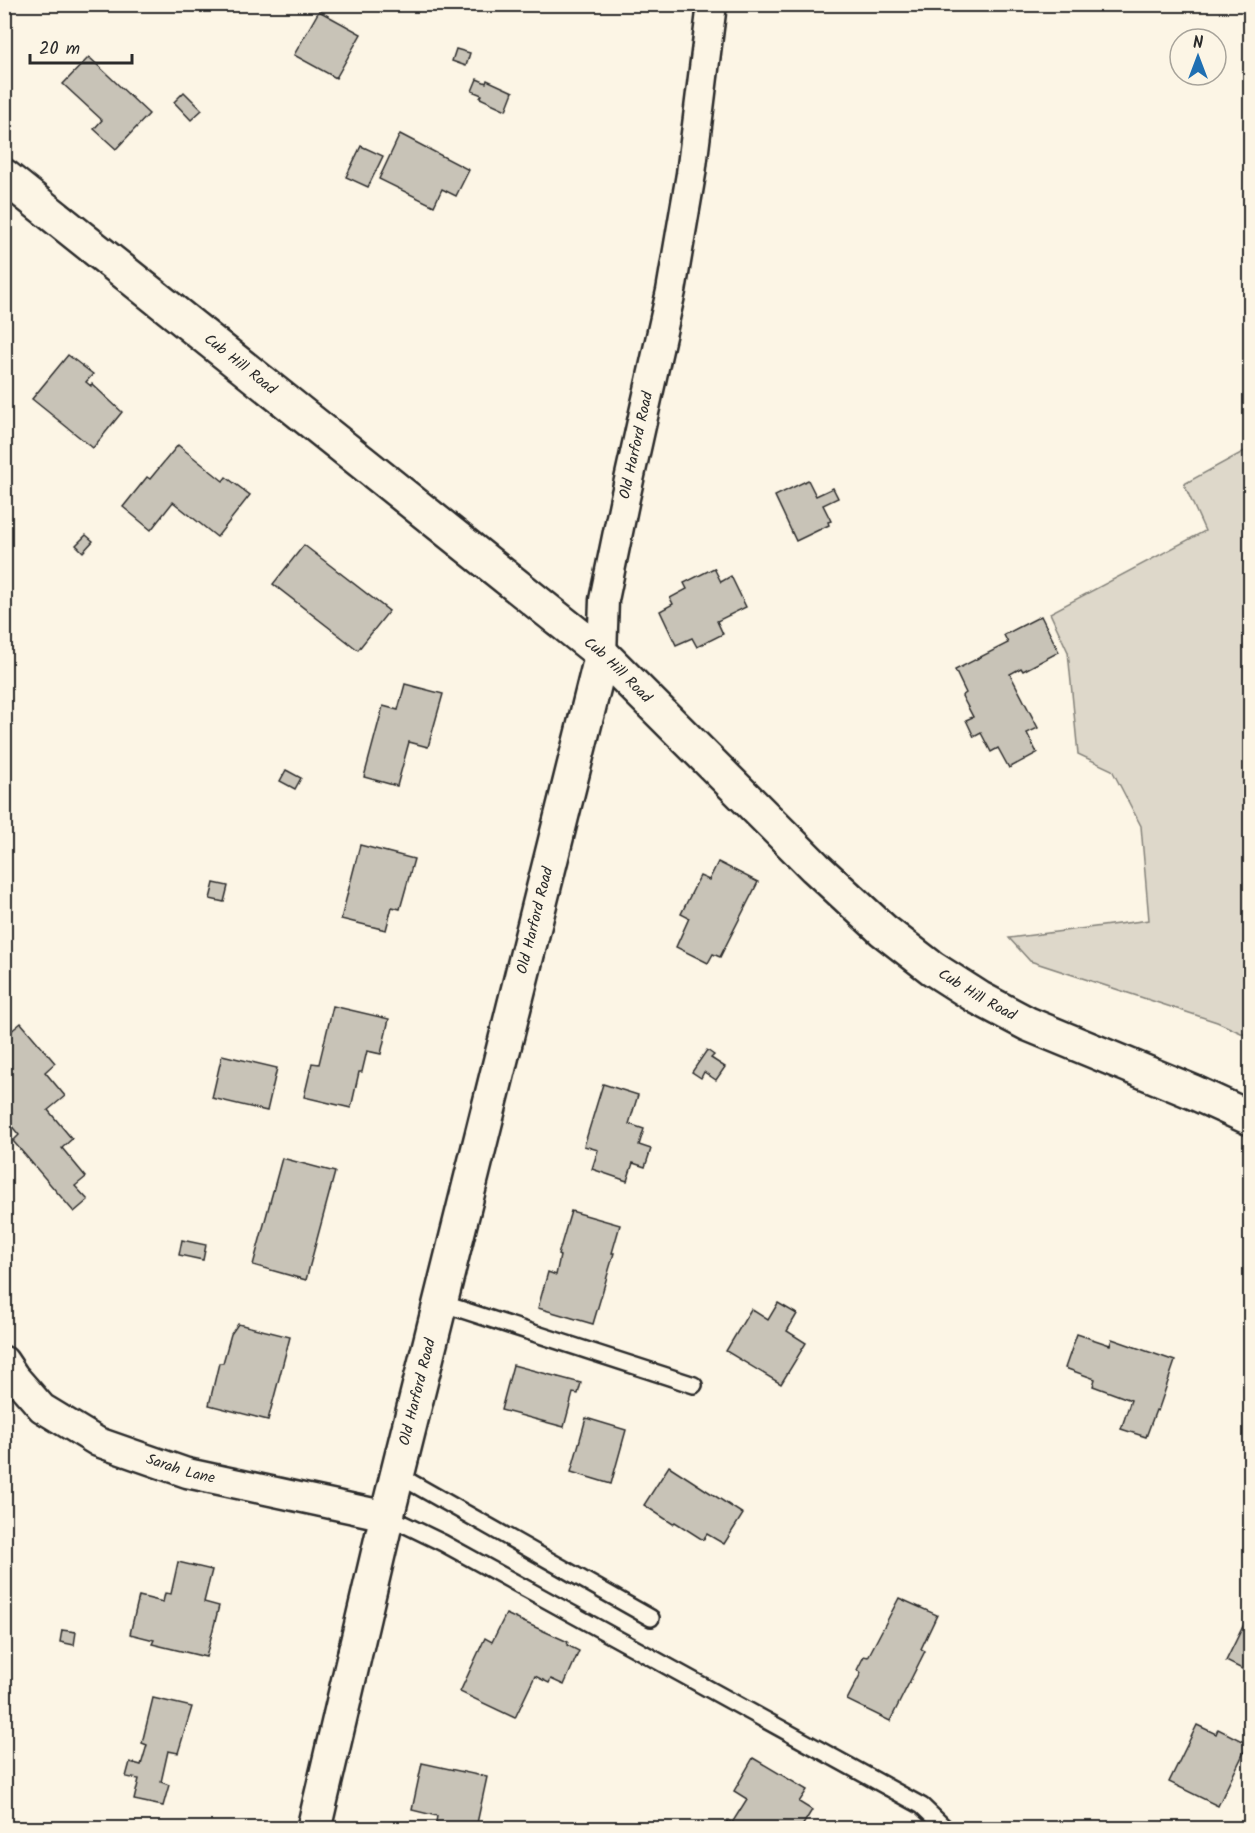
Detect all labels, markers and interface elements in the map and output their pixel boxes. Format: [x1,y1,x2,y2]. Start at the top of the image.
scale bar [30,27,132,65]
north arrow [1168,27,1228,87]
text: N [1193,31,1203,56]
text: 20 m [39,35,80,64]
street label: Cub Hill Road [198,328,282,401]
street label: Old Harford Road [613,389,660,502]
street label: Cub Hill Road [578,631,658,710]
street label: Old Harford Road [511,864,561,977]
street label: Cub Hill Road [933,963,1021,1028]
street label: Old Harford Road [393,1336,443,1448]
street label: Sarah Lane [143,1448,217,1491]

